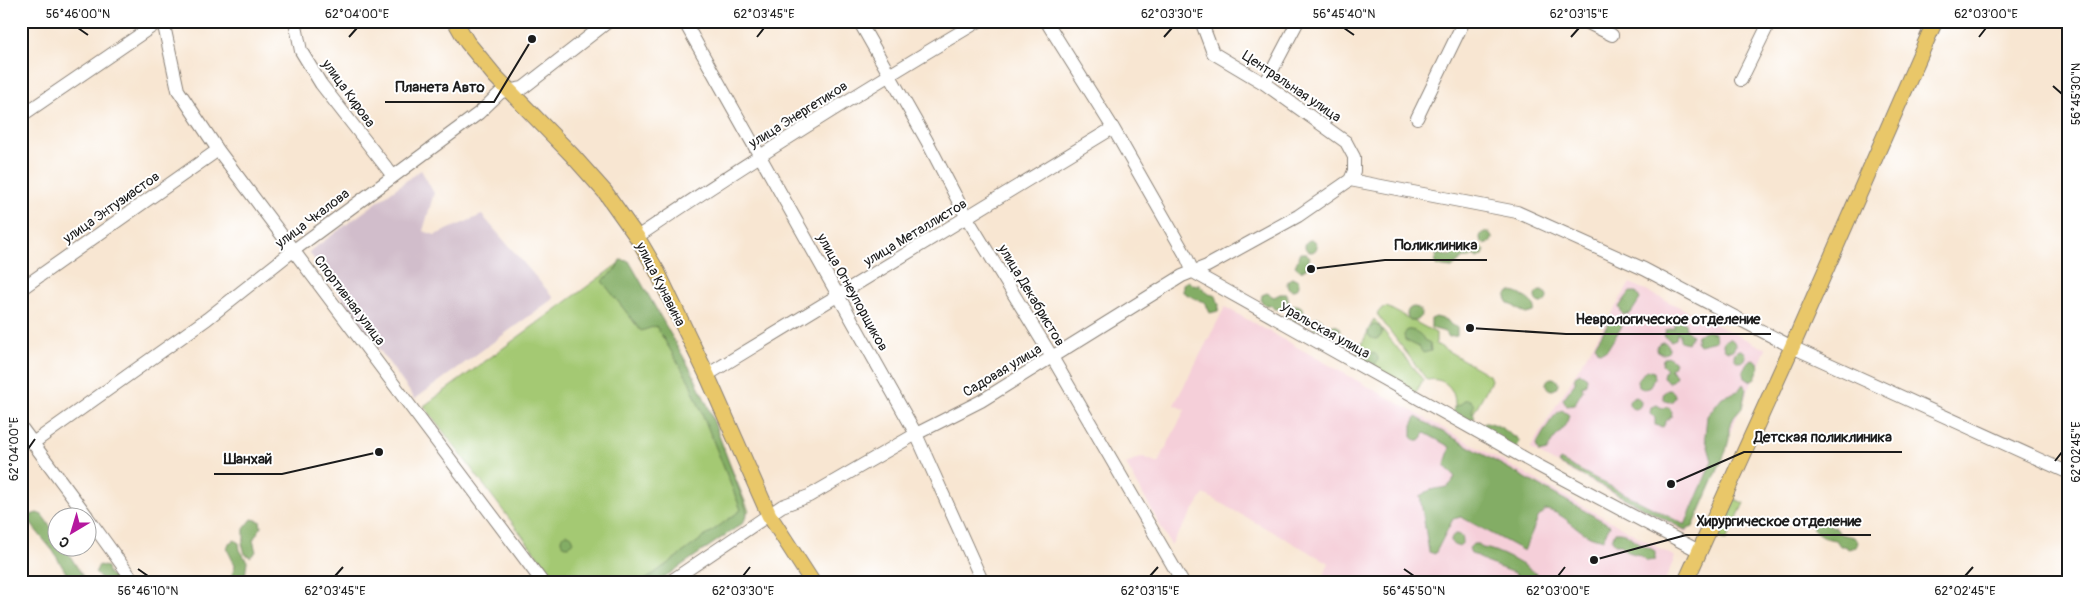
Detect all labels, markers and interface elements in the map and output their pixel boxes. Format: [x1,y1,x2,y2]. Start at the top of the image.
text: 56°46'00"N [46,7,110,22]
text: 62°04'00"E [325,7,389,22]
text: 62°03'45"E [734,7,794,22]
text: 62°03'30"E [1141,7,1203,22]
text: 56°45'40"N [1313,7,1375,22]
text: 62°03'15"E [1550,7,1608,22]
text: 62°03'00"E [1954,7,2018,22]
street label: Центральная улица [1239,47,1344,126]
street label: улица Кирова [318,55,379,131]
text: 56°45'30"N [2069,63,2084,125]
callout: Планета Авто [385,72,494,102]
street label: улица Энергетиков [745,77,851,152]
text: Планета Авто [395,78,485,97]
street label: улица Энтузиастов [59,168,163,248]
street label: улица Чкалова [271,185,353,252]
street label: улица Металлистов [860,195,970,271]
street label: улица Огнеупорщиков [813,230,892,354]
callout: Поликлиника [1385,230,1487,260]
text: Поликлиника [1395,236,1477,255]
street label: улица Кунавина [632,238,689,329]
street label: улица Декабристов [994,240,1069,349]
street label: Спортивная улица [310,252,389,349]
street label: Уральская улица [1277,299,1373,362]
callout: Неврологическое отделение [1566,304,1771,334]
text: Неврологическое отделение [1576,310,1761,329]
street label: Садовая улица [960,340,1045,401]
text: 62°04'00"E [7,417,22,481]
callout: Детская поликлиника [1744,422,1902,452]
text: 62°02'45"E [2069,422,2084,482]
text: Детская поликлиника [1753,428,1892,447]
callout: Шанхай [214,444,282,474]
text: Шанхай [223,450,272,469]
callout: Хирургическое отделение [1686,505,1871,535]
north arrow [48,506,98,556]
text: Хирургическое отделение [1697,512,1862,531]
text: С [55,532,73,551]
text: 56°46'10"N [118,584,178,599]
text: 62°03'45"E [305,584,365,599]
text: 62°03'30"E [712,584,774,599]
text: 62°03'15"E [1121,584,1179,599]
text: 56°45'50"N [1383,584,1445,599]
text: 62°03'00"E [1526,584,1590,599]
text: 62°02'45"E [1935,584,1995,599]

